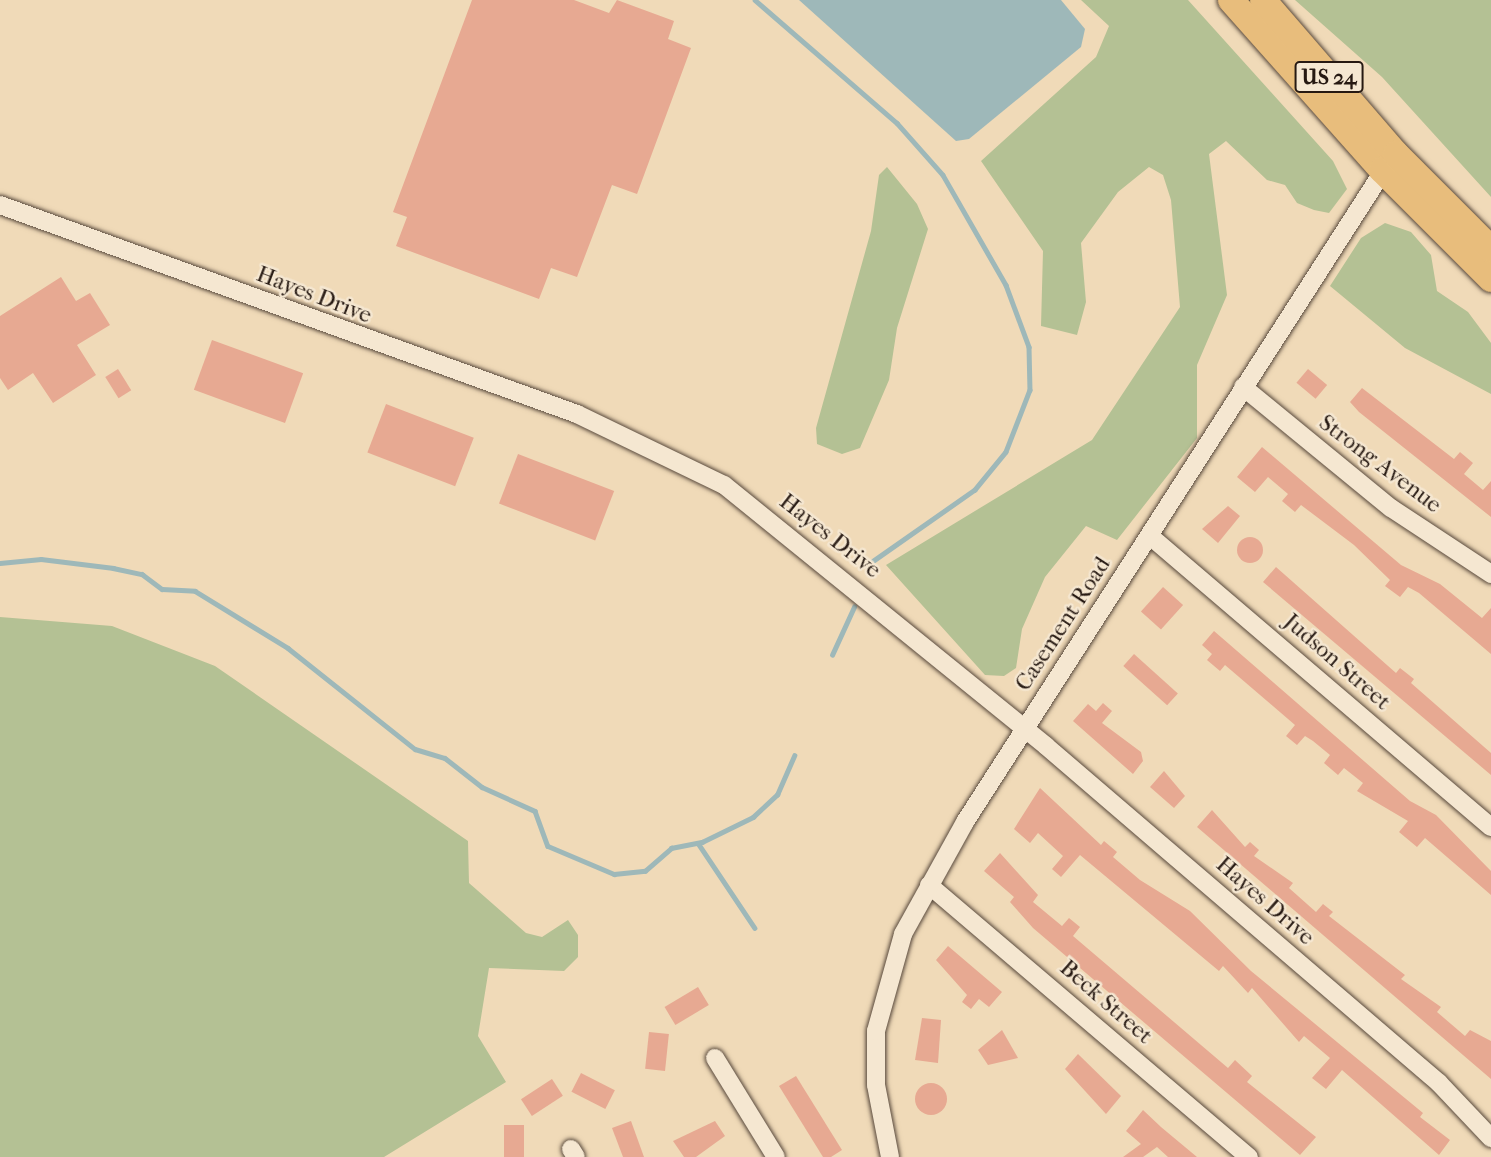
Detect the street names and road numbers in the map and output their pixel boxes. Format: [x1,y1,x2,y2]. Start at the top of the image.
road number: US 24 [1294,60,1364,94]
street label: Hayes Drive [252,260,376,330]
street label: Strong Avenue [1313,409,1447,519]
street label: Hayes Drive [774,488,886,584]
street label: Casement Road [1010,552,1116,696]
street label: Judson Street [1278,608,1396,716]
street label: Hayes Drive [1210,851,1320,951]
street label: Beck Street [1054,954,1158,1050]

